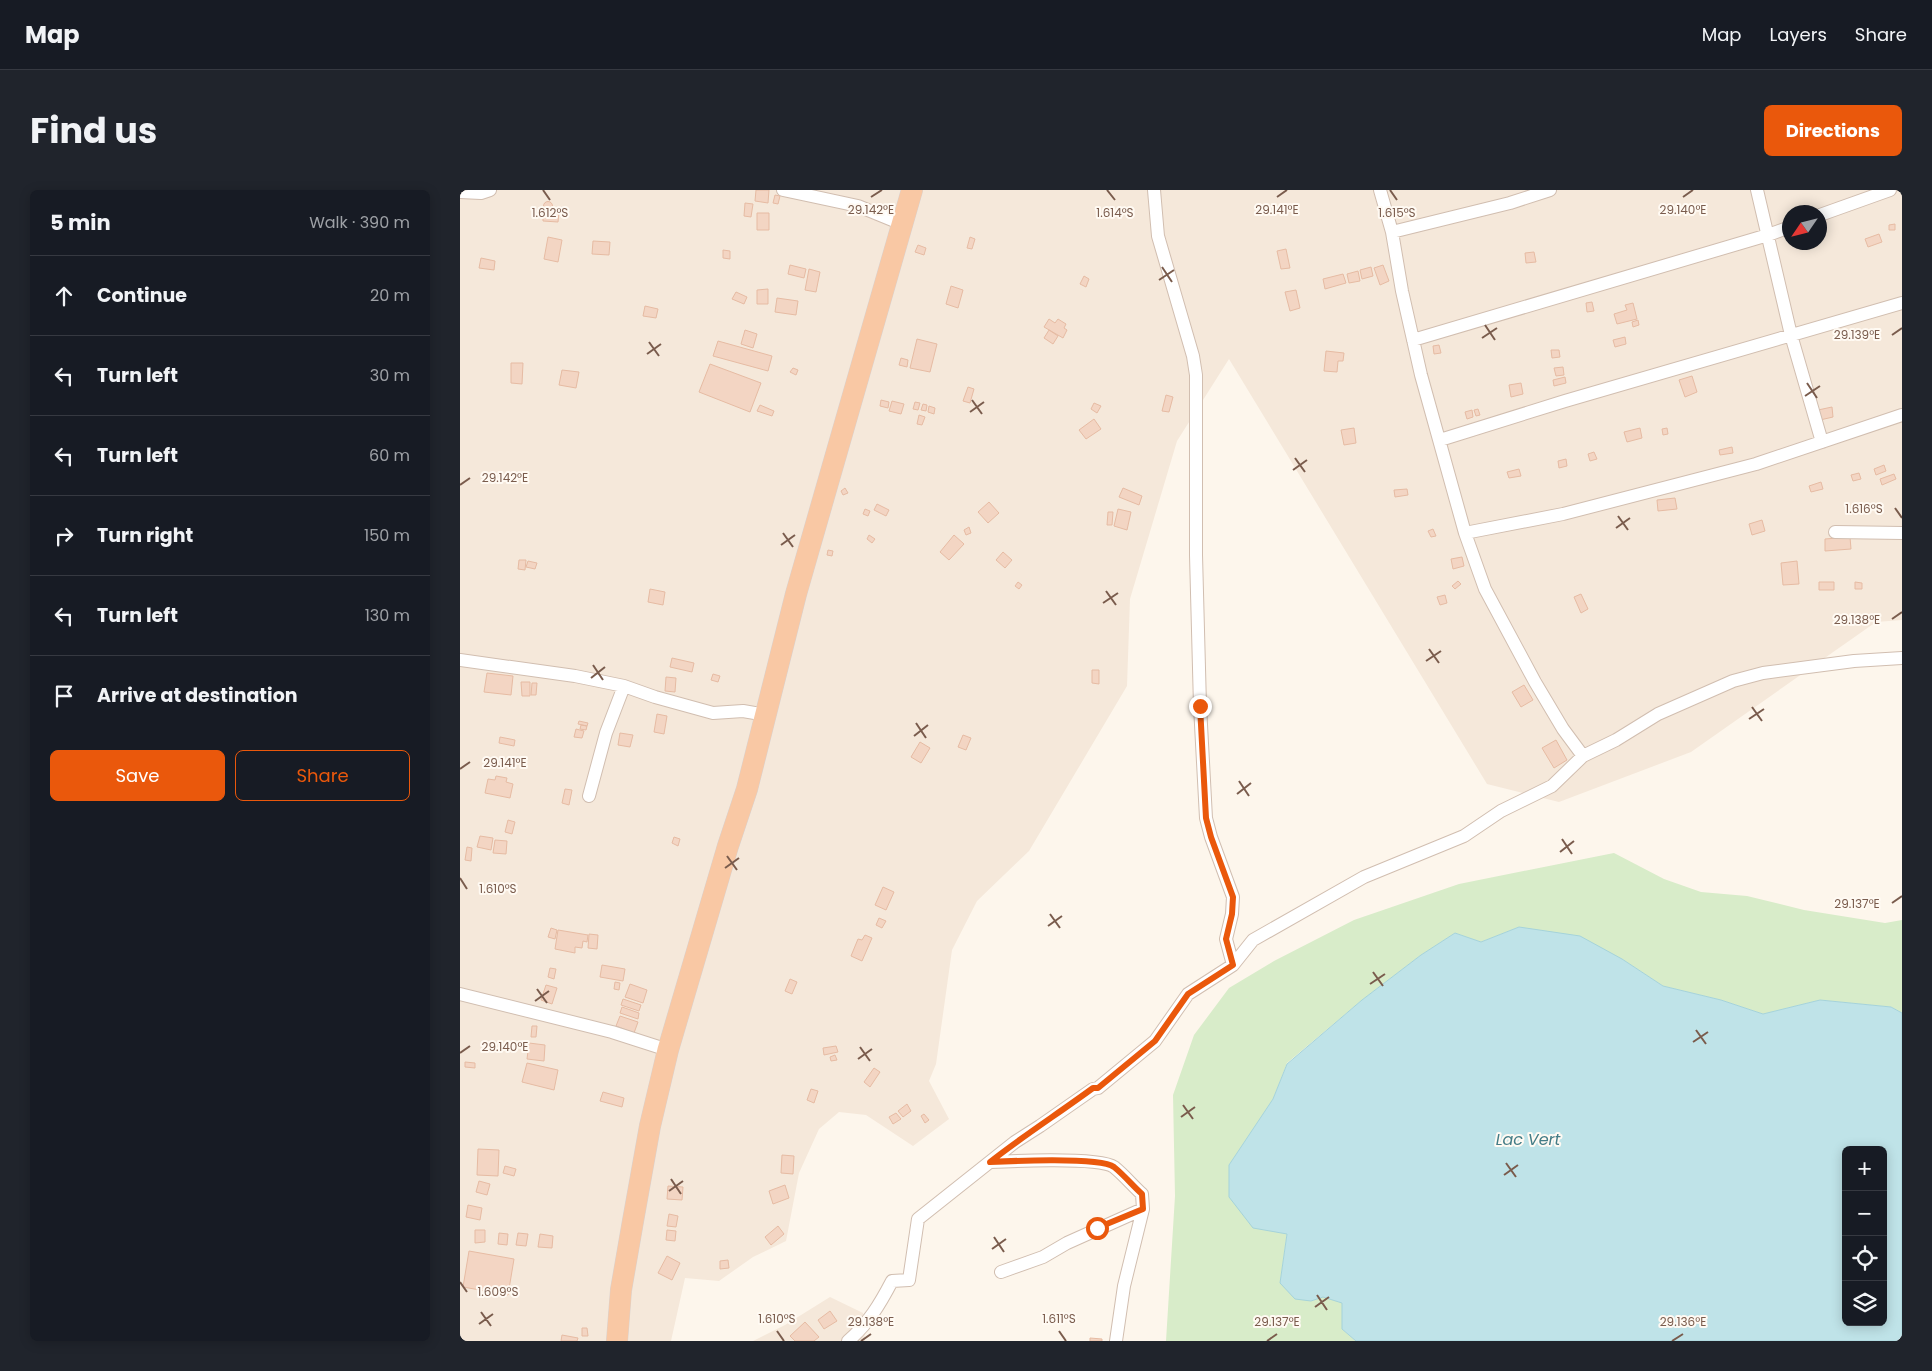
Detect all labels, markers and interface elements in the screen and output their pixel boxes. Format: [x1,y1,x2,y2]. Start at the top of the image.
text: Map [25,18,80,51]
text: Map [1702,22,1742,47]
text: Layers [1770,22,1827,47]
text: Share [1855,22,1907,47]
button: Directions [1764,105,1902,156]
text: Find us [30,106,157,155]
text: 29.142°E [848,201,894,218]
text: 29.141°E [1255,201,1299,218]
text: 29.140°E [1660,201,1706,218]
text: 1.612°S [532,204,568,221]
text: 1.614°S [1096,204,1134,221]
text: 1.615°S [1378,204,1416,221]
north arrow [1782,205,1827,250]
text: 5 min [50,208,111,237]
text: Walk · 390 m [309,211,410,234]
icon: ahead [50,282,78,310]
text: Continue [97,282,187,309]
text: 20 m [370,284,410,307]
text: 29.139°E [1834,326,1880,343]
icon: left [50,362,78,390]
text: Turn left [97,362,178,389]
text: 30 m [370,364,410,387]
icon: left [50,442,78,470]
text: Turn left [97,442,178,469]
text: 60 m [369,444,410,467]
text: 29.142°E [482,469,528,486]
text: 1.616°S [1845,500,1883,517]
icon: right [50,522,78,550]
text: Turn right [97,522,193,549]
text: 150 m [364,524,410,547]
icon: left [50,602,78,630]
text: Turn left [97,602,178,629]
text: 130 m [365,604,410,627]
text: 29.138°E [1834,611,1880,628]
icon: arrive [50,682,78,710]
text: Arrive at destination [97,682,298,709]
route end [1189,695,1212,718]
button: Save [50,750,225,801]
button: Share [235,750,410,801]
text: 29.141°E [483,754,527,771]
text: 1.610°S [479,880,517,897]
text: 29.137°E [1834,895,1880,912]
text: 29.140°E [482,1038,528,1055]
water label: Lac Vert [1496,1128,1562,1151]
map controls [1842,1146,1887,1326]
button: + [1842,1146,1887,1191]
button: − [1842,1191,1887,1236]
route start [1086,1217,1109,1240]
button: locate [1842,1236,1887,1281]
button: layers [1842,1281,1887,1326]
text: 1.609°S [477,1283,519,1300]
text: 1.610°S [758,1310,796,1327]
text: 1.611°S [1042,1310,1076,1327]
text: 29.138°E [848,1313,894,1330]
text: 29.137°E [1254,1313,1300,1330]
text: 29.136°E [1660,1313,1706,1330]

